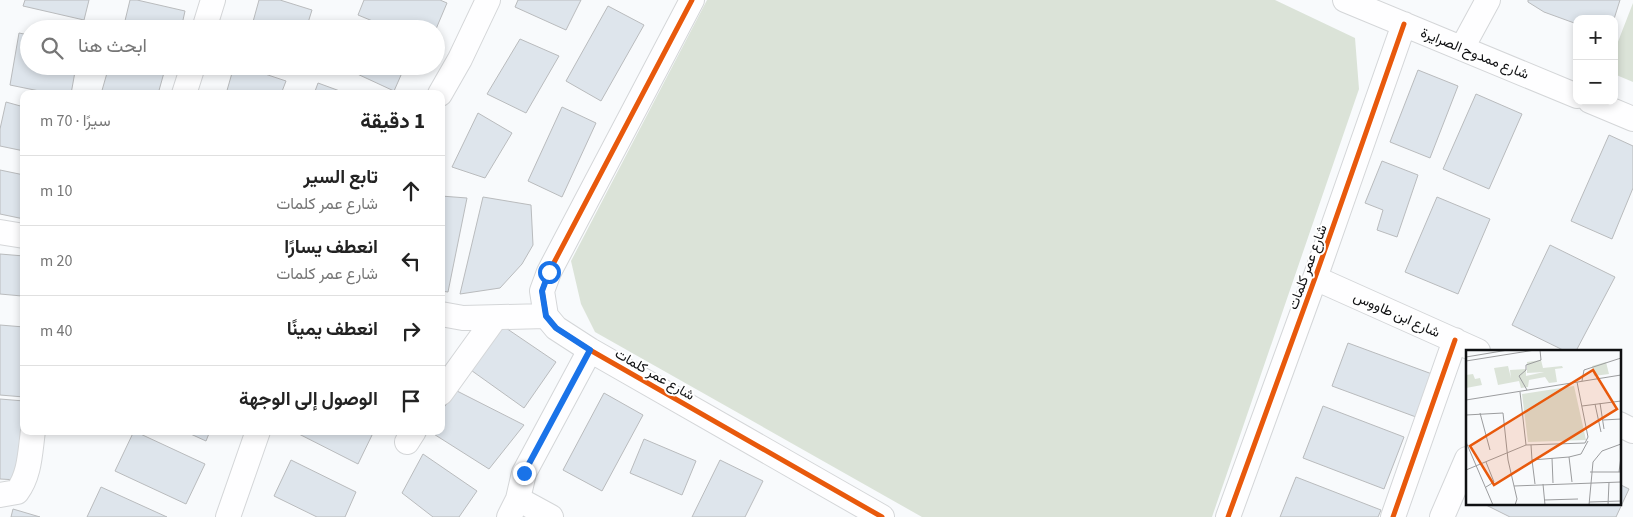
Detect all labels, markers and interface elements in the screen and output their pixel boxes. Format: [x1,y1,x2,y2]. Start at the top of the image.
map controls [1573,15,1618,105]
button: + [1573,15,1618,60]
search box [20,20,445,75]
street label: شارع ممدوح الصرايرة [1418,23,1532,85]
text: ابحث هنا [78,33,147,60]
icon: search [38,34,66,62]
button: − [1573,60,1618,105]
text: 1 دقيقة [360,106,425,136]
text: سيرًا · 70 m [40,110,111,132]
text: تابع السير [303,164,378,191]
icon: ahead [397,177,425,205]
text: 10 m [40,180,72,202]
text: شارع عمر كلمات [276,193,378,215]
street label: شارع عمر كلمات [1283,222,1333,313]
text: انعطف يسارًا [284,234,378,261]
icon: left [397,247,425,275]
text: 20 m [40,250,72,272]
route start [538,261,561,284]
text: شارع عمر كلمات [276,263,378,285]
street label: شارع ابن طاووس [1350,287,1443,343]
text: انعطف يمينًا [287,316,378,343]
icon: right [397,317,425,345]
text: 40 m [40,320,72,342]
street label: شارع عمر كلمات [611,344,698,406]
inset map [1466,350,1620,504]
text: الوصول إلى الوجهة [239,386,378,413]
icon: arrive [397,387,425,415]
route end [513,462,536,485]

